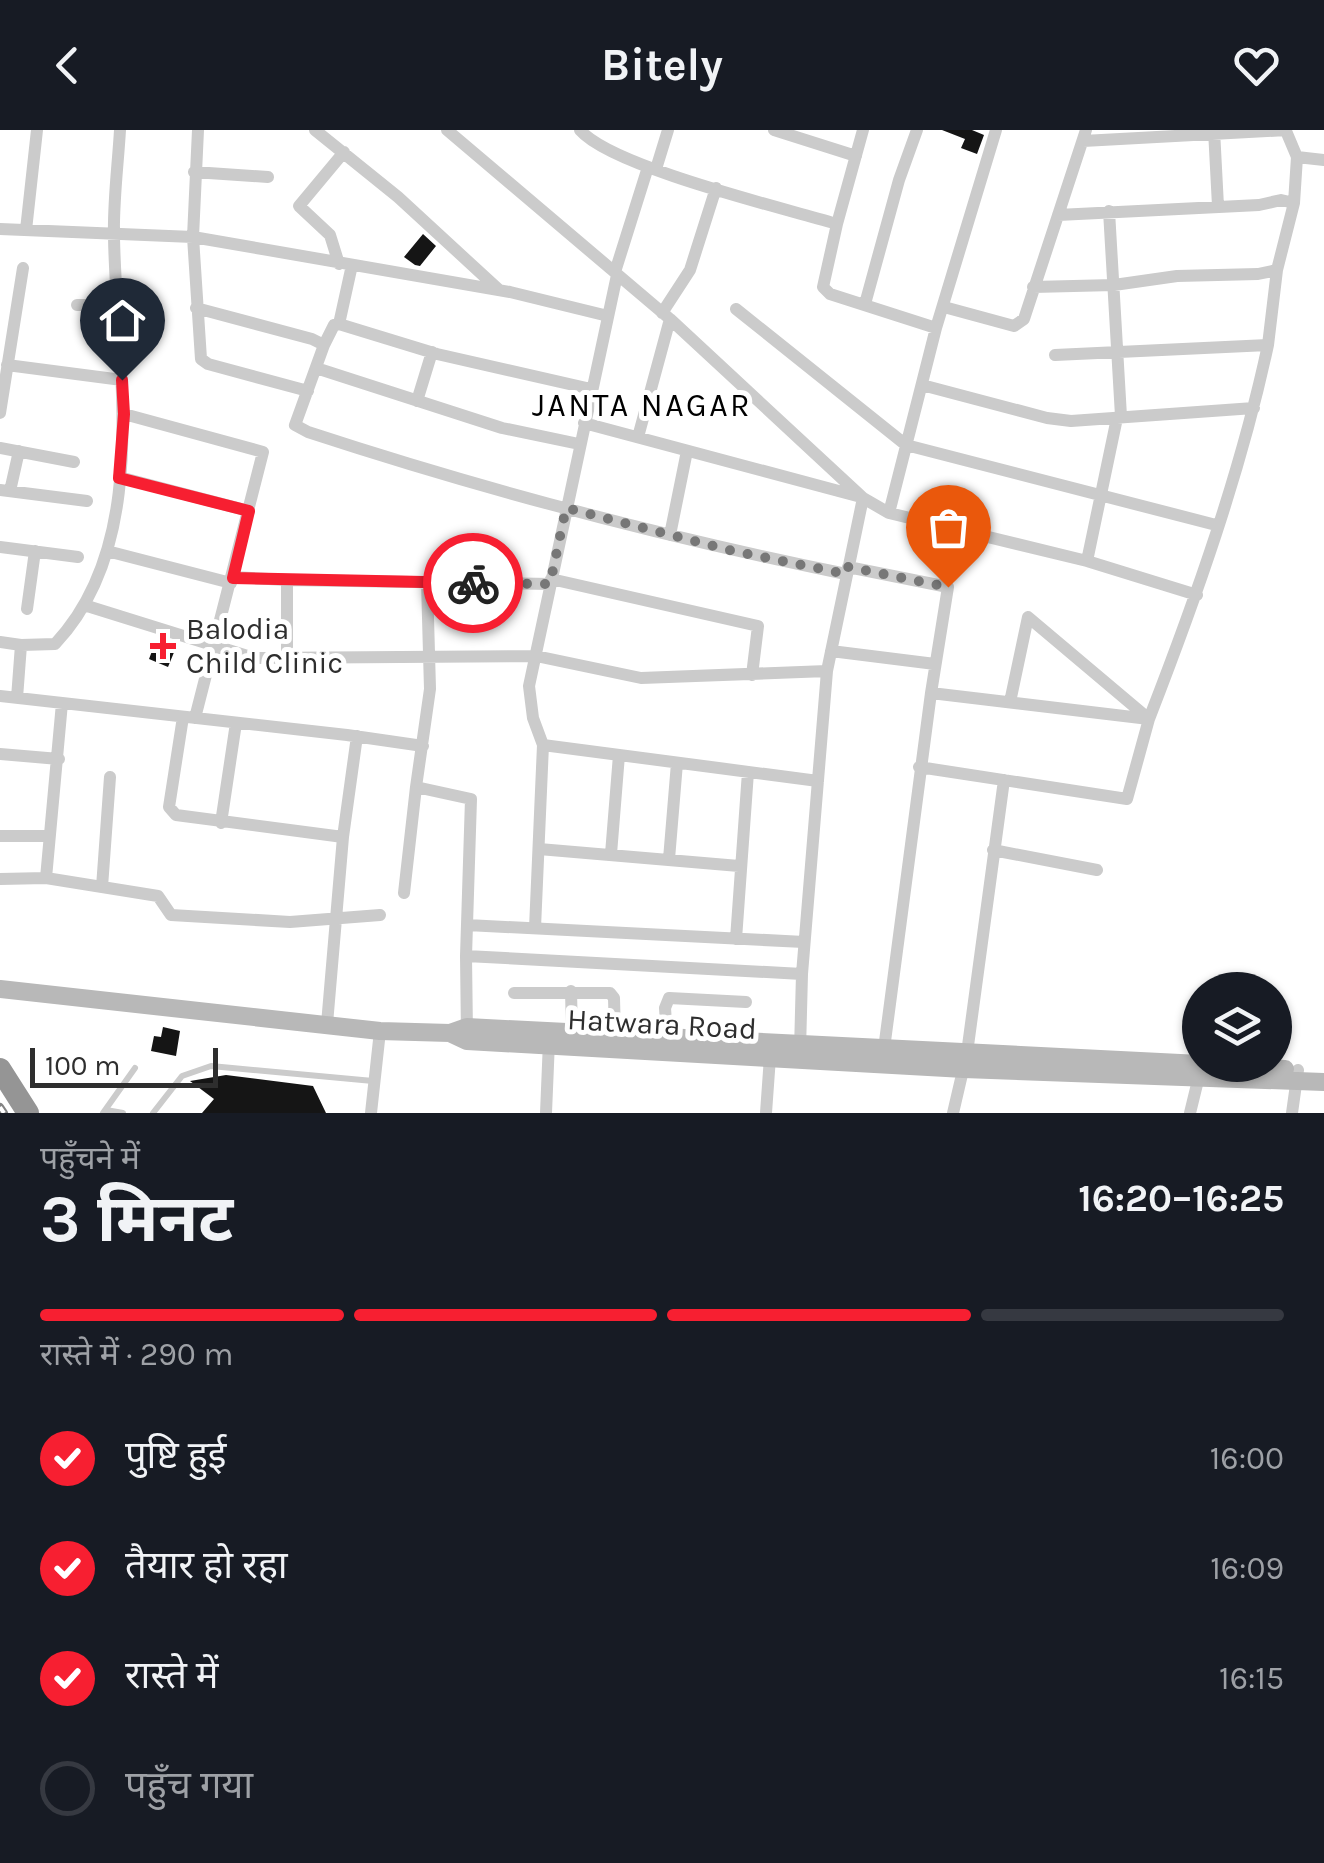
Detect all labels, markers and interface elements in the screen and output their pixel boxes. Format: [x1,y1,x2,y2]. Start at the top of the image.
icon: back [40,38,95,93]
icon: heart [1229,38,1284,93]
text: Bitely [601,39,723,91]
pin [80,278,165,381]
icon: home [95,293,150,348]
district label: JANTA NAGAR [532,387,752,424]
pin [906,485,991,588]
icon: bag [921,500,976,555]
courier [423,533,523,633]
icon: bike [446,556,501,611]
place label: Balodia Child Clinic [186,611,343,681]
marker: Balodia Child Clinic [150,633,176,659]
map controls [1182,972,1292,1082]
button: layers [1182,972,1292,1082]
street label: Hatwara Road [566,1001,758,1047]
scale bar [30,1043,218,1088]
text: 100 m [45,1049,120,1082]
text: पहुँचने में [40,1140,140,1177]
text: 16:20–16:25 [1078,1176,1284,1221]
text: 3 मिनट [40,1181,233,1257]
text: रास्ते में · 290 m [40,1336,233,1373]
icon: check [40,1431,95,1486]
text: पुष्टि हुई [125,1433,226,1478]
text: 16:00 [1210,1440,1284,1477]
icon: check [40,1541,95,1596]
text: तैयार हो रहा [125,1543,288,1588]
text: 16:09 [1210,1550,1284,1587]
icon: check [40,1651,95,1706]
text: रास्ते में [125,1653,219,1698]
text: 16:15 [1219,1660,1284,1697]
text: पहुँच गया [125,1763,253,1808]

